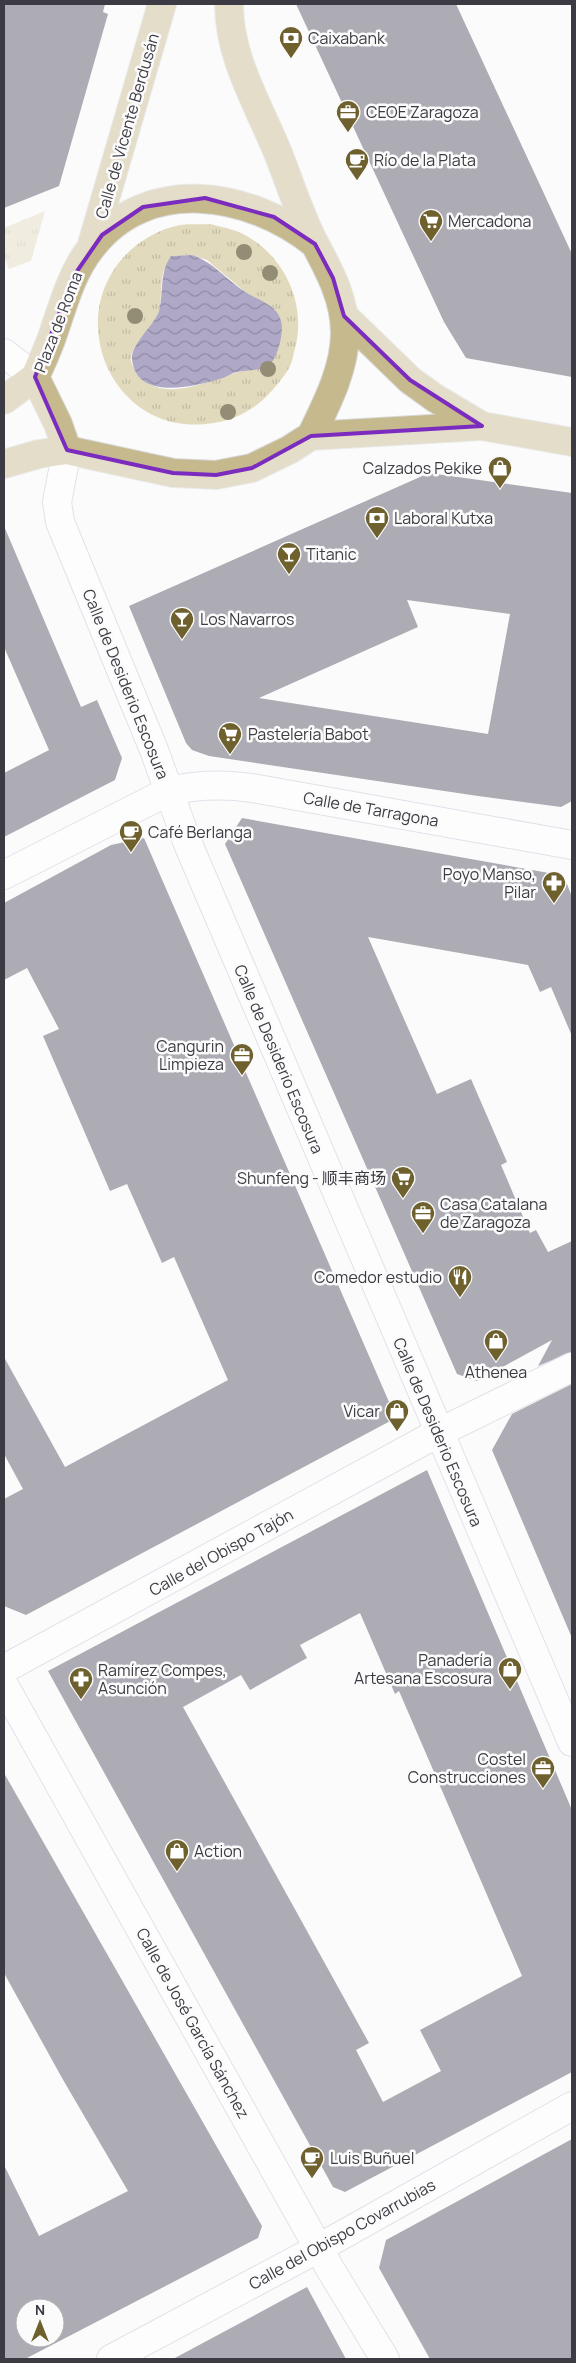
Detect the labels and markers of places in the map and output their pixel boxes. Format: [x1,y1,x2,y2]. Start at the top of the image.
bank icon: Caixabank [278,25,304,59]
place label: Caixabank [308,27,386,49]
office icon: CEOE Zaragoza [335,99,361,133]
place label: CEOE Zaragoza [366,101,479,123]
cafe icon: Río de la Plata [344,147,370,181]
place label: Río de la Plata [374,149,476,171]
supermarket icon: Mercadona [418,208,444,242]
place label: Mercadona [448,210,531,232]
shop icon: Calzados Pekike [487,455,513,489]
place label: Calzados Pekike [363,457,482,479]
bank icon: Laboral Kutxa [364,505,390,539]
place label: Laboral Kutxa [394,507,493,529]
bar icon: Titanic [276,541,302,575]
place label: Titanic [306,543,357,565]
bar icon: Los Navarros [169,606,195,640]
place label: Los Navarros [200,608,294,630]
supermarket icon: Pastelería Babot [217,721,243,755]
place label: Pastelería Babot [248,723,369,745]
cafe icon: Café Berlanga [118,819,144,853]
place label: Café Berlanga [148,821,252,843]
place label: Poyo Manso, Pilar [443,863,536,903]
pharmacy icon: Poyo Manso, Pilar [541,870,567,904]
place label: Cangurin Limpieza [156,1035,224,1075]
office icon: Cangurin Limpieza [229,1042,255,1076]
supermarket icon: Shunfeng - 顺丰商场 [390,1165,416,1199]
place label: Shunfeng - 顺丰商场 [237,1167,386,1189]
place label: Casa Catalana de Zaragoza [440,1193,547,1233]
office icon: Casa Catalana de Zaragoza [410,1200,436,1234]
restaurant icon: Comedor estudio [447,1264,473,1298]
place label: Comedor estudio [314,1266,442,1288]
shop icon: Athenea [483,1328,509,1362]
place label: Athenea [465,1361,527,1383]
shop icon: Vicar [384,1398,410,1432]
place label: Vicar [343,1400,380,1422]
place label: Panadería Artesana Escosura [354,1649,492,1689]
shop icon: Panadería Artesana Escosura [497,1656,523,1690]
place label: Ramírez Compes, Asunción [98,1659,227,1699]
pharmacy icon: Ramírez Compes, Asunción [68,1666,94,1700]
place label: Costel Construcciones [408,1748,526,1788]
office icon: Costel Construcciones [530,1755,556,1789]
shop icon: Action [164,1838,190,1872]
place label: Action [194,1840,242,1862]
cafe icon: Luis Buñuel [299,2145,325,2179]
place label: Luis Buñuel [330,2147,414,2169]

